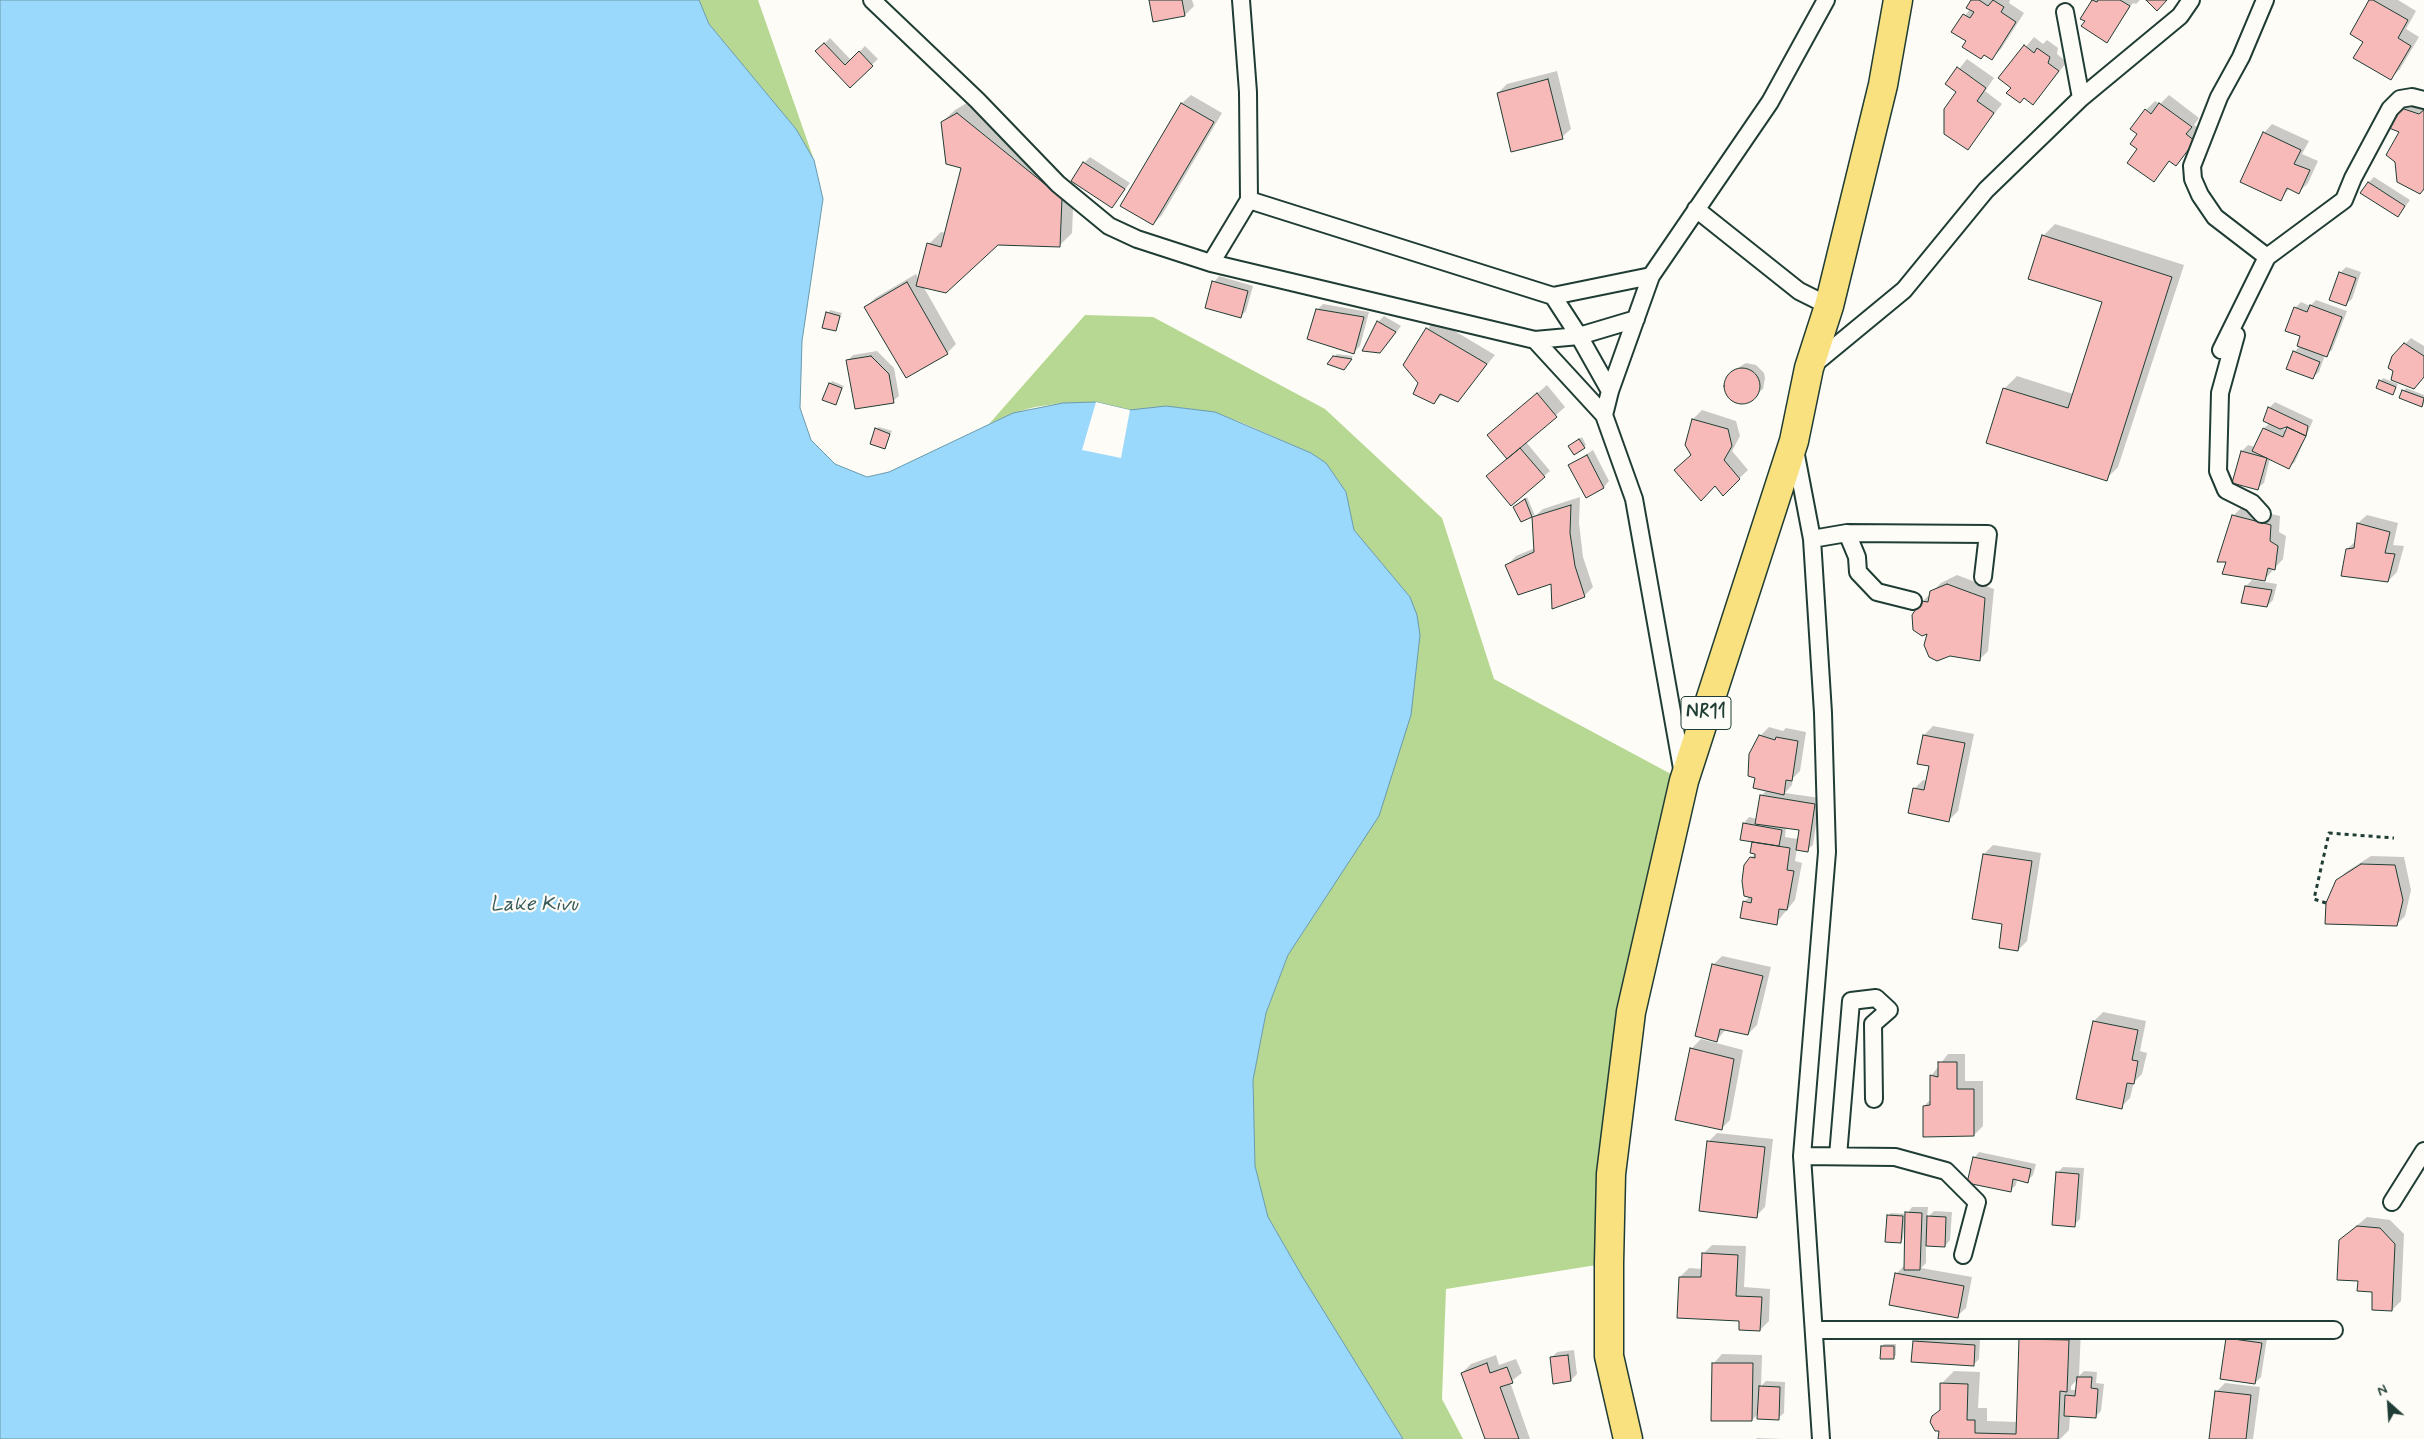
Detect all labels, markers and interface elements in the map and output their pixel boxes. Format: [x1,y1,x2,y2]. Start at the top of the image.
road number: NR11 [1681,696,1731,730]
water label: Lake Kivu [490,893,578,919]
north arrow [2364,1379,2414,1429]
text: N [2374,1380,2391,1401]

